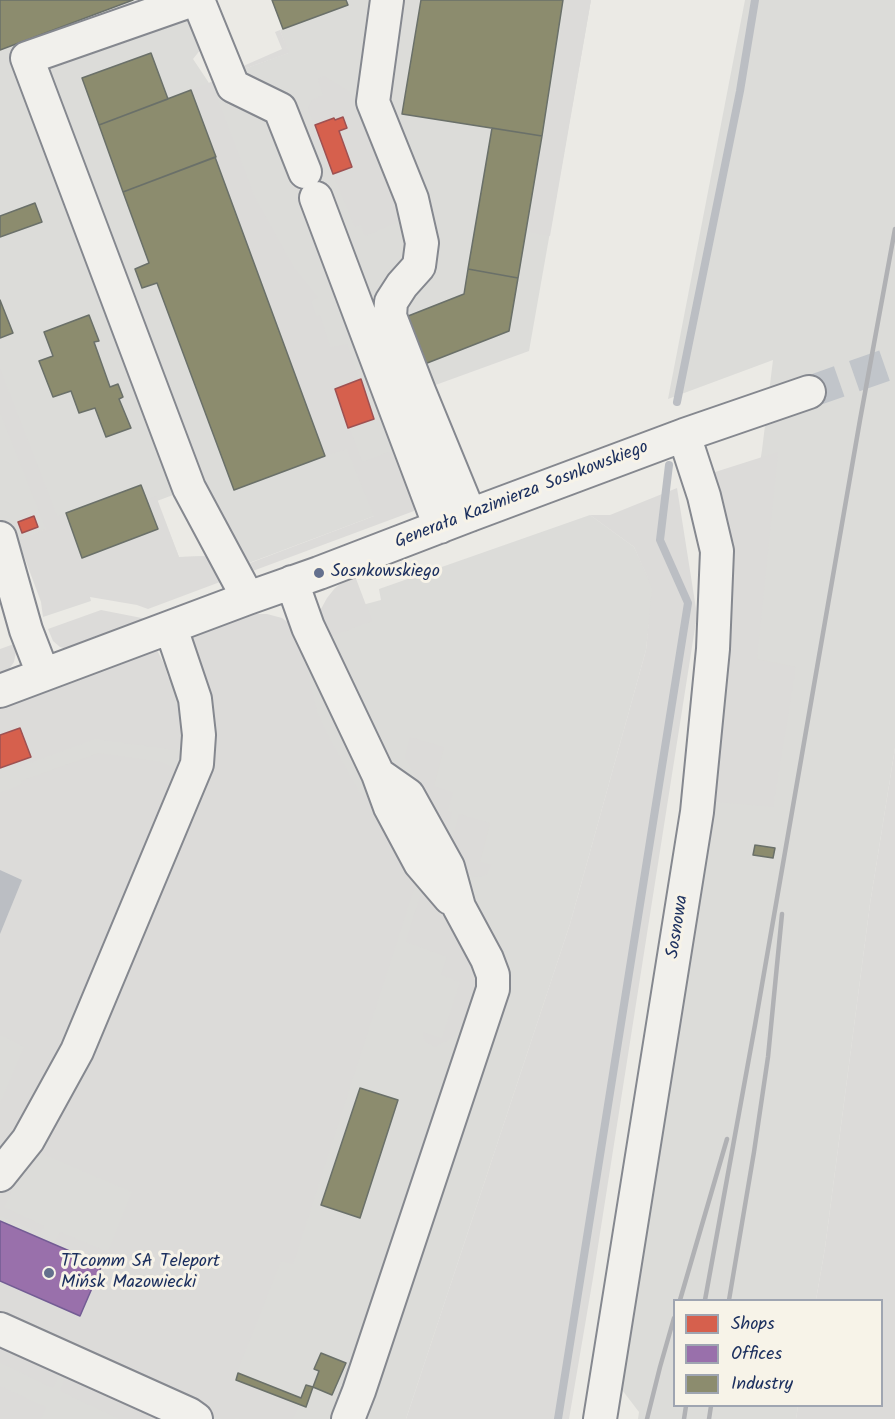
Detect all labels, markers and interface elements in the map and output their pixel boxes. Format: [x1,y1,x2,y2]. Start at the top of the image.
street label: Generała Kazimierza Sosnkowskiego [392,438,652,554]
place label: Sosnkowskiego [331,562,440,584]
marker: Sosnkowskiego [312,566,326,580]
street label: Sosnowa [663,894,695,960]
place label: TTcomm SA Teleport Mińsk Mazowiecki [61,1252,220,1294]
marker: TTcomm SA Teleport Mińsk Mazowiecki [42,1266,56,1280]
legend [673,1299,883,1407]
text: Shops [731,1310,775,1339]
text: Offices [731,1340,782,1369]
text: Industry [731,1370,793,1399]

